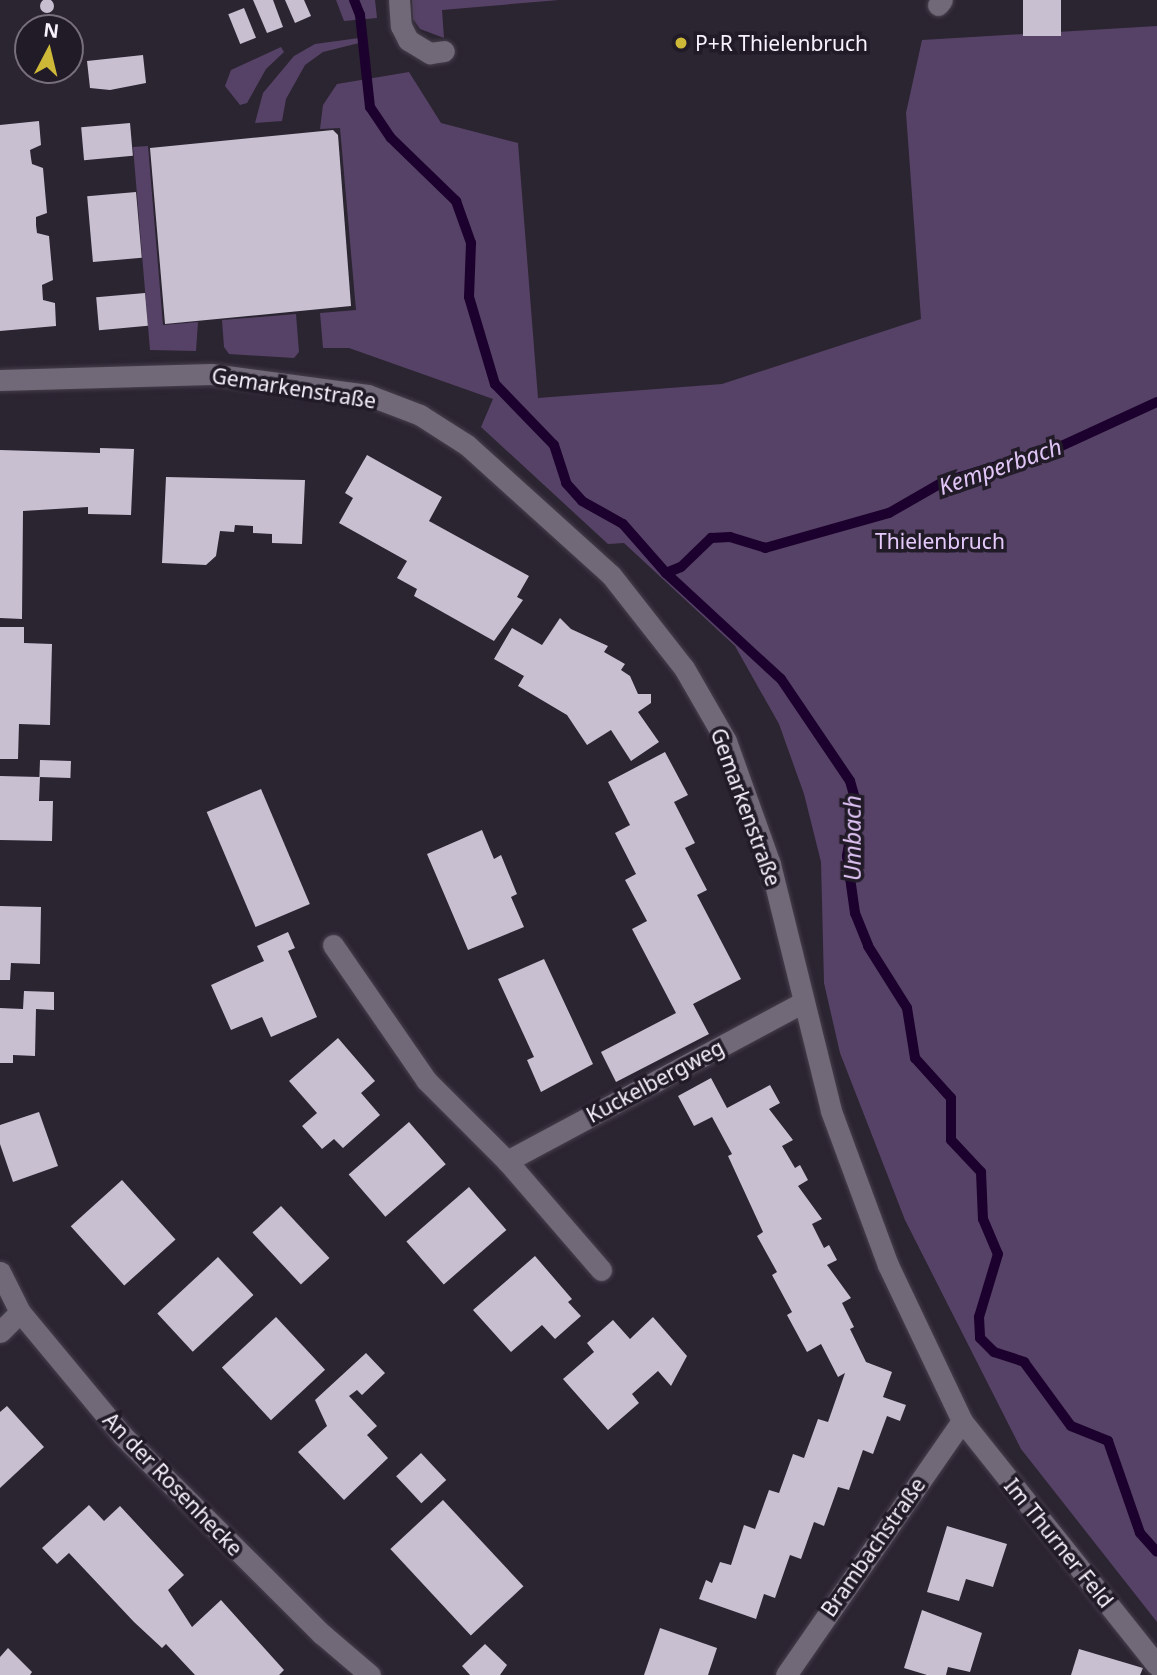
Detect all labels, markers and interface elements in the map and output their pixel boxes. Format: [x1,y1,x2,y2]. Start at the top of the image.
north arrow [14,14,84,84]
text: N [42,16,61,44]
place label: P+R Thielenbruch [695,30,868,56]
marker: P+R Thielenbruch [673,35,689,51]
street label: Gemarkenstraße [210,363,378,413]
water label: Kemperbach [935,432,1065,500]
park label: Thielenbruch [875,528,1005,554]
street label: Gemarkenstraße [706,725,786,889]
water label: Umbach [838,795,866,881]
street label: Kuckelbergweg [582,1034,728,1128]
street label: An der Rosenhecke [98,1407,248,1561]
street label: Brambachstraße [816,1473,930,1621]
street label: Im Thurner Feld [999,1473,1119,1613]

